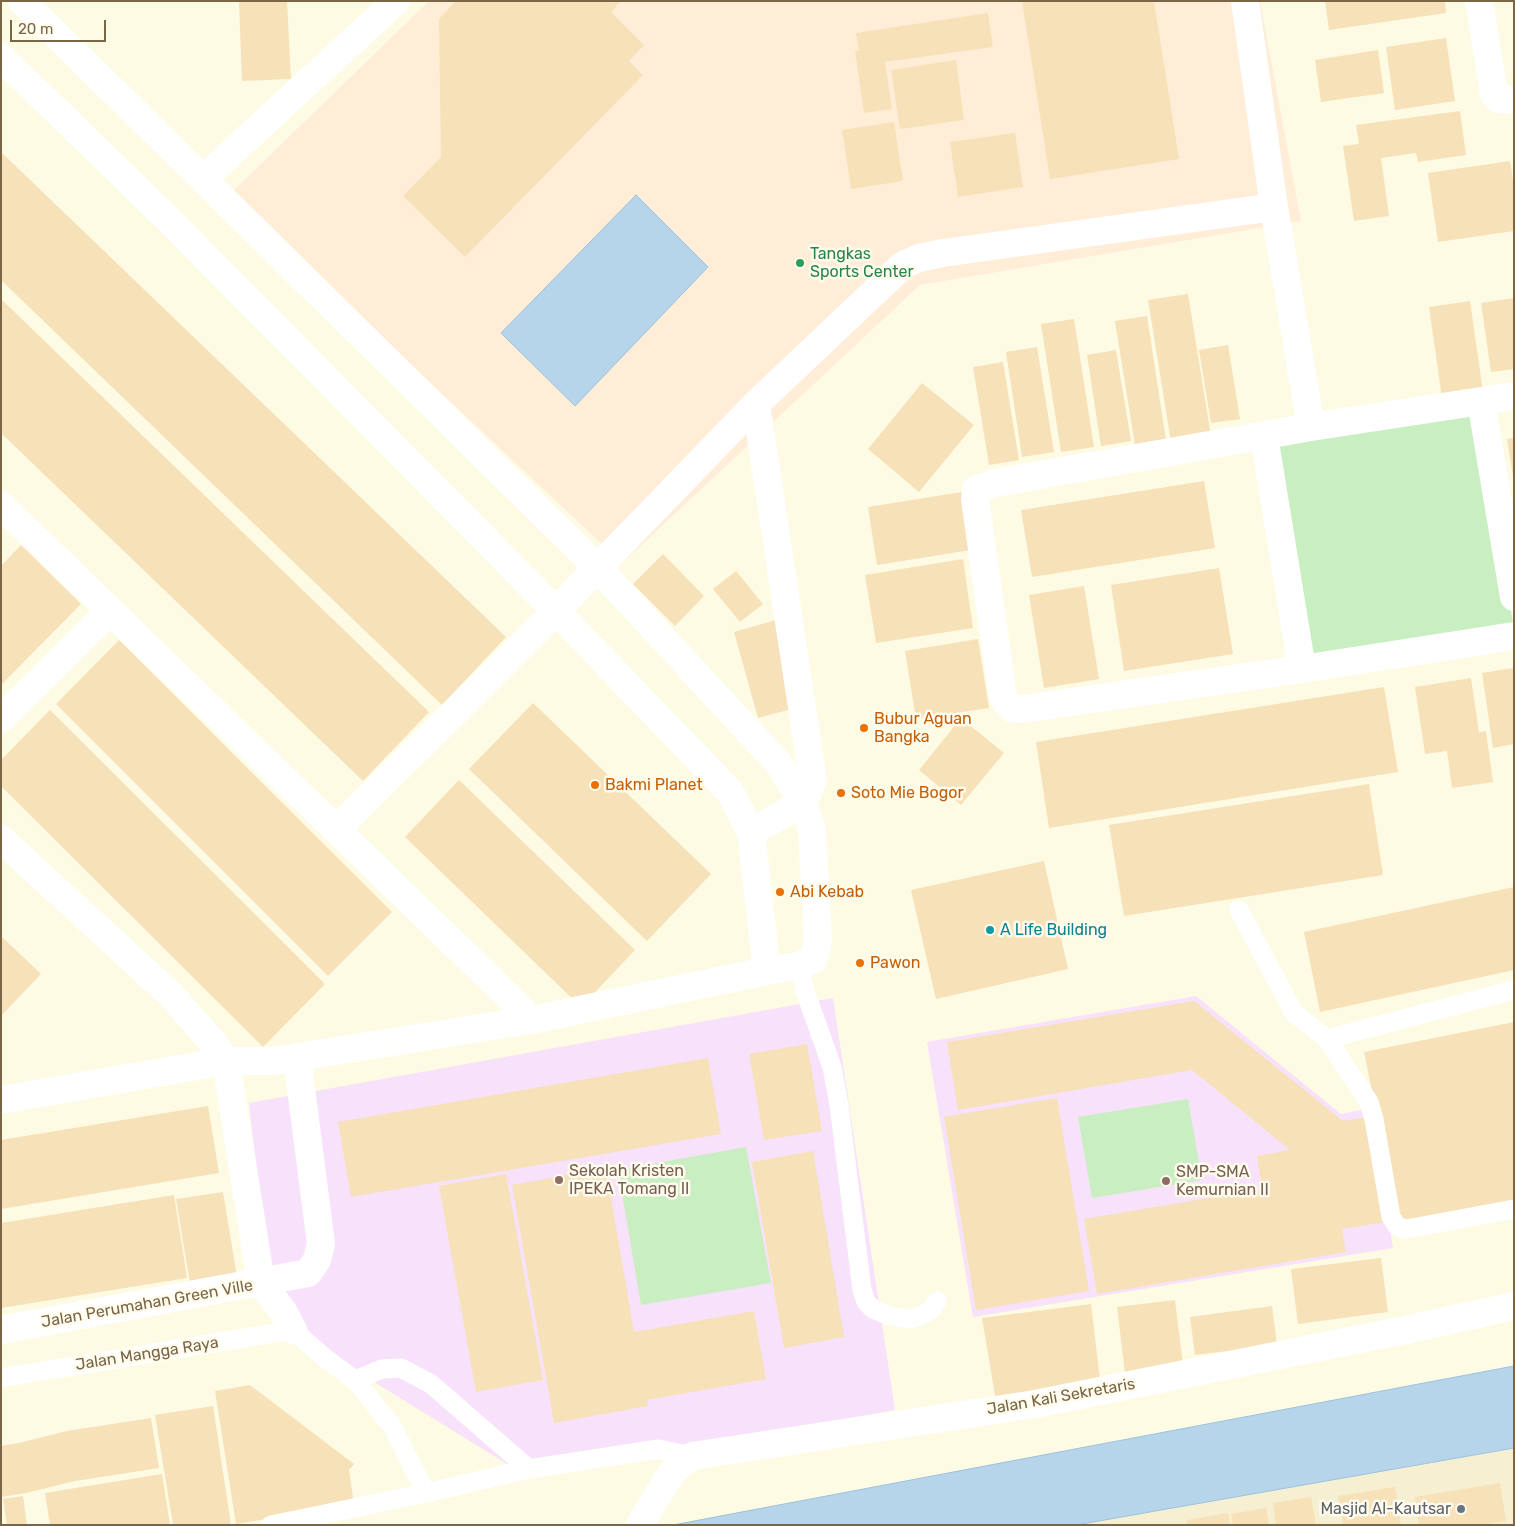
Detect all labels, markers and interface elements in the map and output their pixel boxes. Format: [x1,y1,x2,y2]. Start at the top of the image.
scale bar [12,10,109,42]
text: 20 m [18,20,53,38]
place label: Tangkas Sports Center [810,244,914,282]
marker: Tangkas Sports Center [794,257,806,269]
place label: Bubur Aguan Bangka [874,709,972,747]
marker: Bubur Aguan Bangka [858,722,870,734]
place label: Bakmi Planet [605,775,703,795]
marker: Bakmi Planet [589,779,601,791]
place label: Soto Mie Bogor [851,783,964,803]
marker: Soto Mie Bogor [835,787,847,799]
place label: Abi Kebab [790,882,864,902]
marker: Abi Kebab [774,886,786,898]
place label: A Life Building [1000,920,1107,940]
marker: A Life Building [984,924,996,936]
place label: Pawon [870,953,920,973]
marker: Pawon [854,957,866,969]
place label: Sekolah Kristen IPEKA Tomang II [569,1161,689,1199]
place label: SMP-SMA Kemurnian II [1176,1162,1269,1200]
marker: Sekolah Kristen IPEKA Tomang II [553,1174,565,1186]
marker: SMP-SMA Kemurnian II [1160,1175,1172,1187]
street label: Jalan Perumahan Green Ville [40,1276,254,1332]
street label: Jalan Mangga Raya [74,1333,220,1375]
street label: Jalan Kali Sekretaris [985,1374,1137,1420]
place label: Masjid Al-Kautsar [1320,1499,1451,1519]
marker: Masjid Al-Kautsar [1455,1503,1467,1515]

